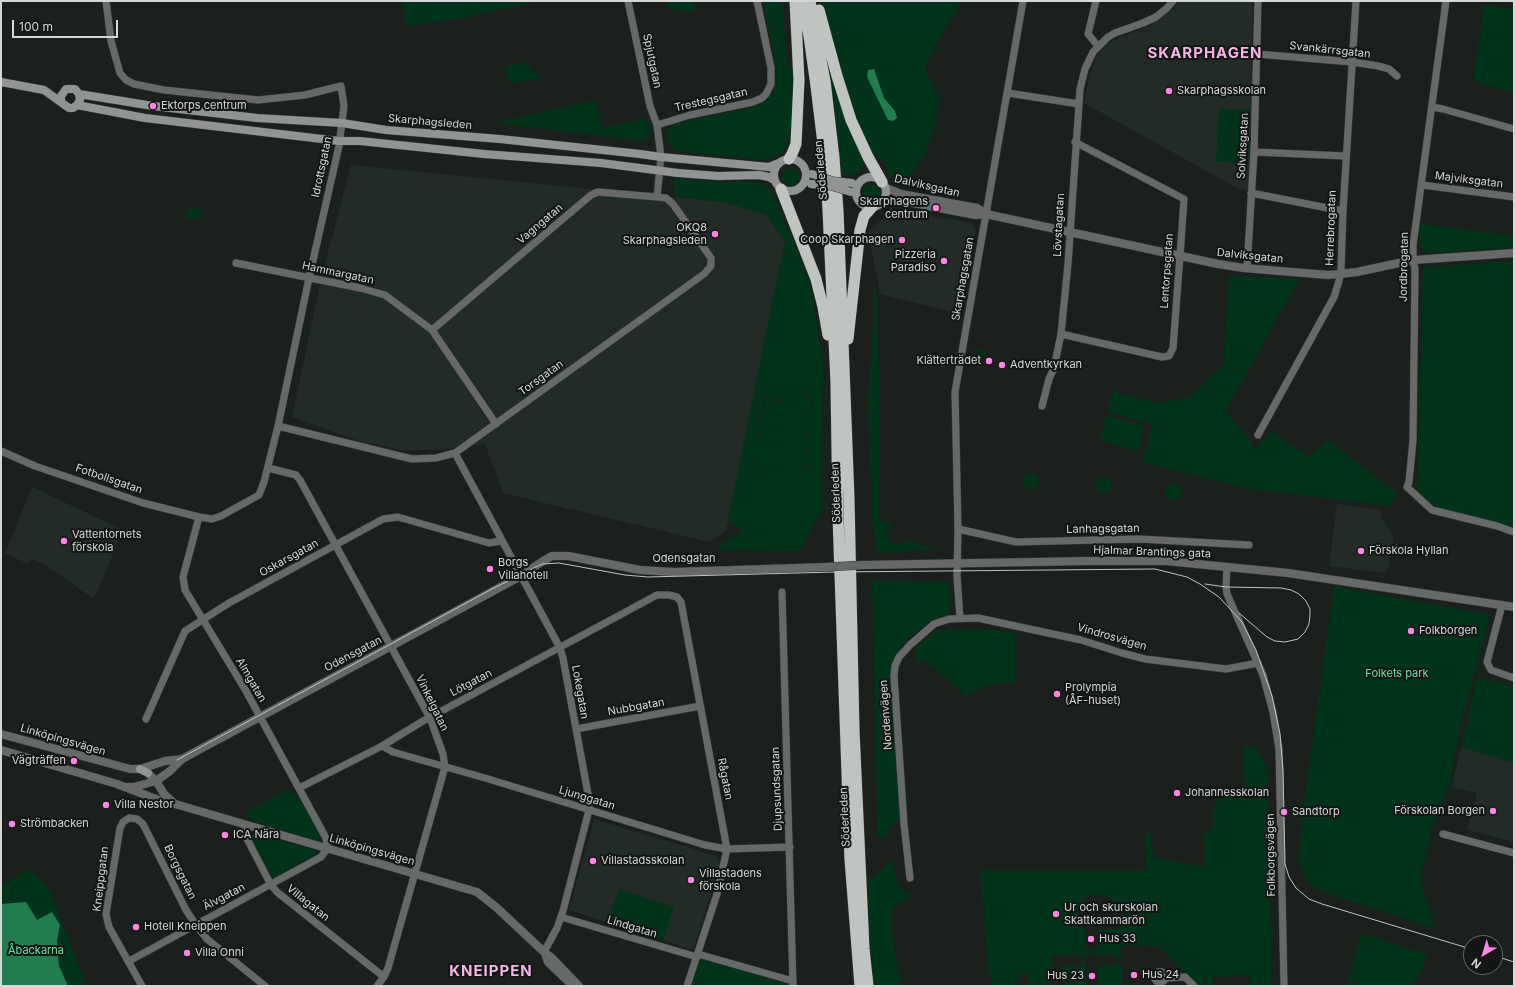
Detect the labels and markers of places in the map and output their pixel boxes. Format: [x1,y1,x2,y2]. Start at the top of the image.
place label: Skarphagsskolan [1177,84,1266,98]
marker: Skarphagsskolan [1164,86,1174,96]
place label: Ektorps centrum [161,99,247,113]
marker: Ektorps centrum [148,101,158,111]
place label: Skarphagens centrum [860,195,928,221]
marker: Skarphagens centrum [931,203,941,213]
place label: OKQ8 Skarphagsleden [623,221,707,247]
marker: OKQ8 Skarphagsleden [710,229,720,239]
place label: Coop Skarphagen [800,233,894,247]
marker: Coop Skarphagen [897,235,907,245]
place label: Pizzeria Paradiso [891,248,936,274]
marker: Pizzeria Paradiso [939,256,949,266]
place label: Klätterträdet [917,354,981,368]
marker: Klätterträdet [984,356,994,366]
place label: Adventkyrkan [1010,358,1082,372]
marker: Adventkyrkan [997,360,1007,370]
place label: Vattentornets förskola [72,528,142,554]
marker: Vattentornets förskola [59,536,69,546]
place label: Förskola Hyllan [1369,544,1448,558]
marker: Förskola Hyllan [1356,546,1366,556]
place label: Borgs Villahotell [498,556,548,582]
marker: Borgs Villahotell [485,564,495,574]
place label: Folkborgen [1419,624,1477,638]
marker: Folkborgen [1406,626,1416,636]
place label: Prolympia (ÅF-huset) [1065,681,1121,707]
marker: Prolympia (ÅF-huset) [1052,689,1062,699]
place label: Vägträffen [12,754,66,768]
marker: Vägträffen [69,756,79,766]
place label: Johannesskolan [1185,786,1269,800]
marker: Johannesskolan [1172,788,1182,798]
place label: Villa Nestor [114,798,174,812]
marker: Villa Nestor [101,800,111,810]
place label: Förskolan Borgen [1394,804,1485,818]
place label: Sandtorp [1292,805,1340,819]
marker: Förskolan Borgen [1488,806,1498,816]
marker: Sandtorp [1279,807,1289,817]
place label: Strömbacken [20,817,89,831]
marker: Strömbacken [7,819,17,829]
place label: ICA Nära [233,828,279,842]
marker: ICA Nära [220,830,230,840]
place label: Villastadsskolan [601,854,684,868]
marker: Villastadsskolan [588,856,598,866]
place label: Villastadens förskola [699,867,762,893]
marker: Villastadens förskola [686,875,696,885]
place label: Ur och skurskolan Skattkammarön [1064,901,1158,927]
marker: Ur och skurskolan Skattkammarön [1051,909,1061,919]
place label: Hotell Kneippen [144,920,226,934]
marker: Hotell Kneippen [131,922,141,932]
place label: Hus 33 [1099,932,1136,946]
marker: Hus 33 [1086,934,1096,944]
place label: Villa Onni [195,946,244,960]
marker: Villa Onni [182,948,192,958]
place label: Hus 24 [1142,968,1179,982]
place label: Hus 23 [1047,969,1084,983]
marker: Hus 24 [1129,970,1139,980]
marker: Hus 23 [1087,971,1097,981]

